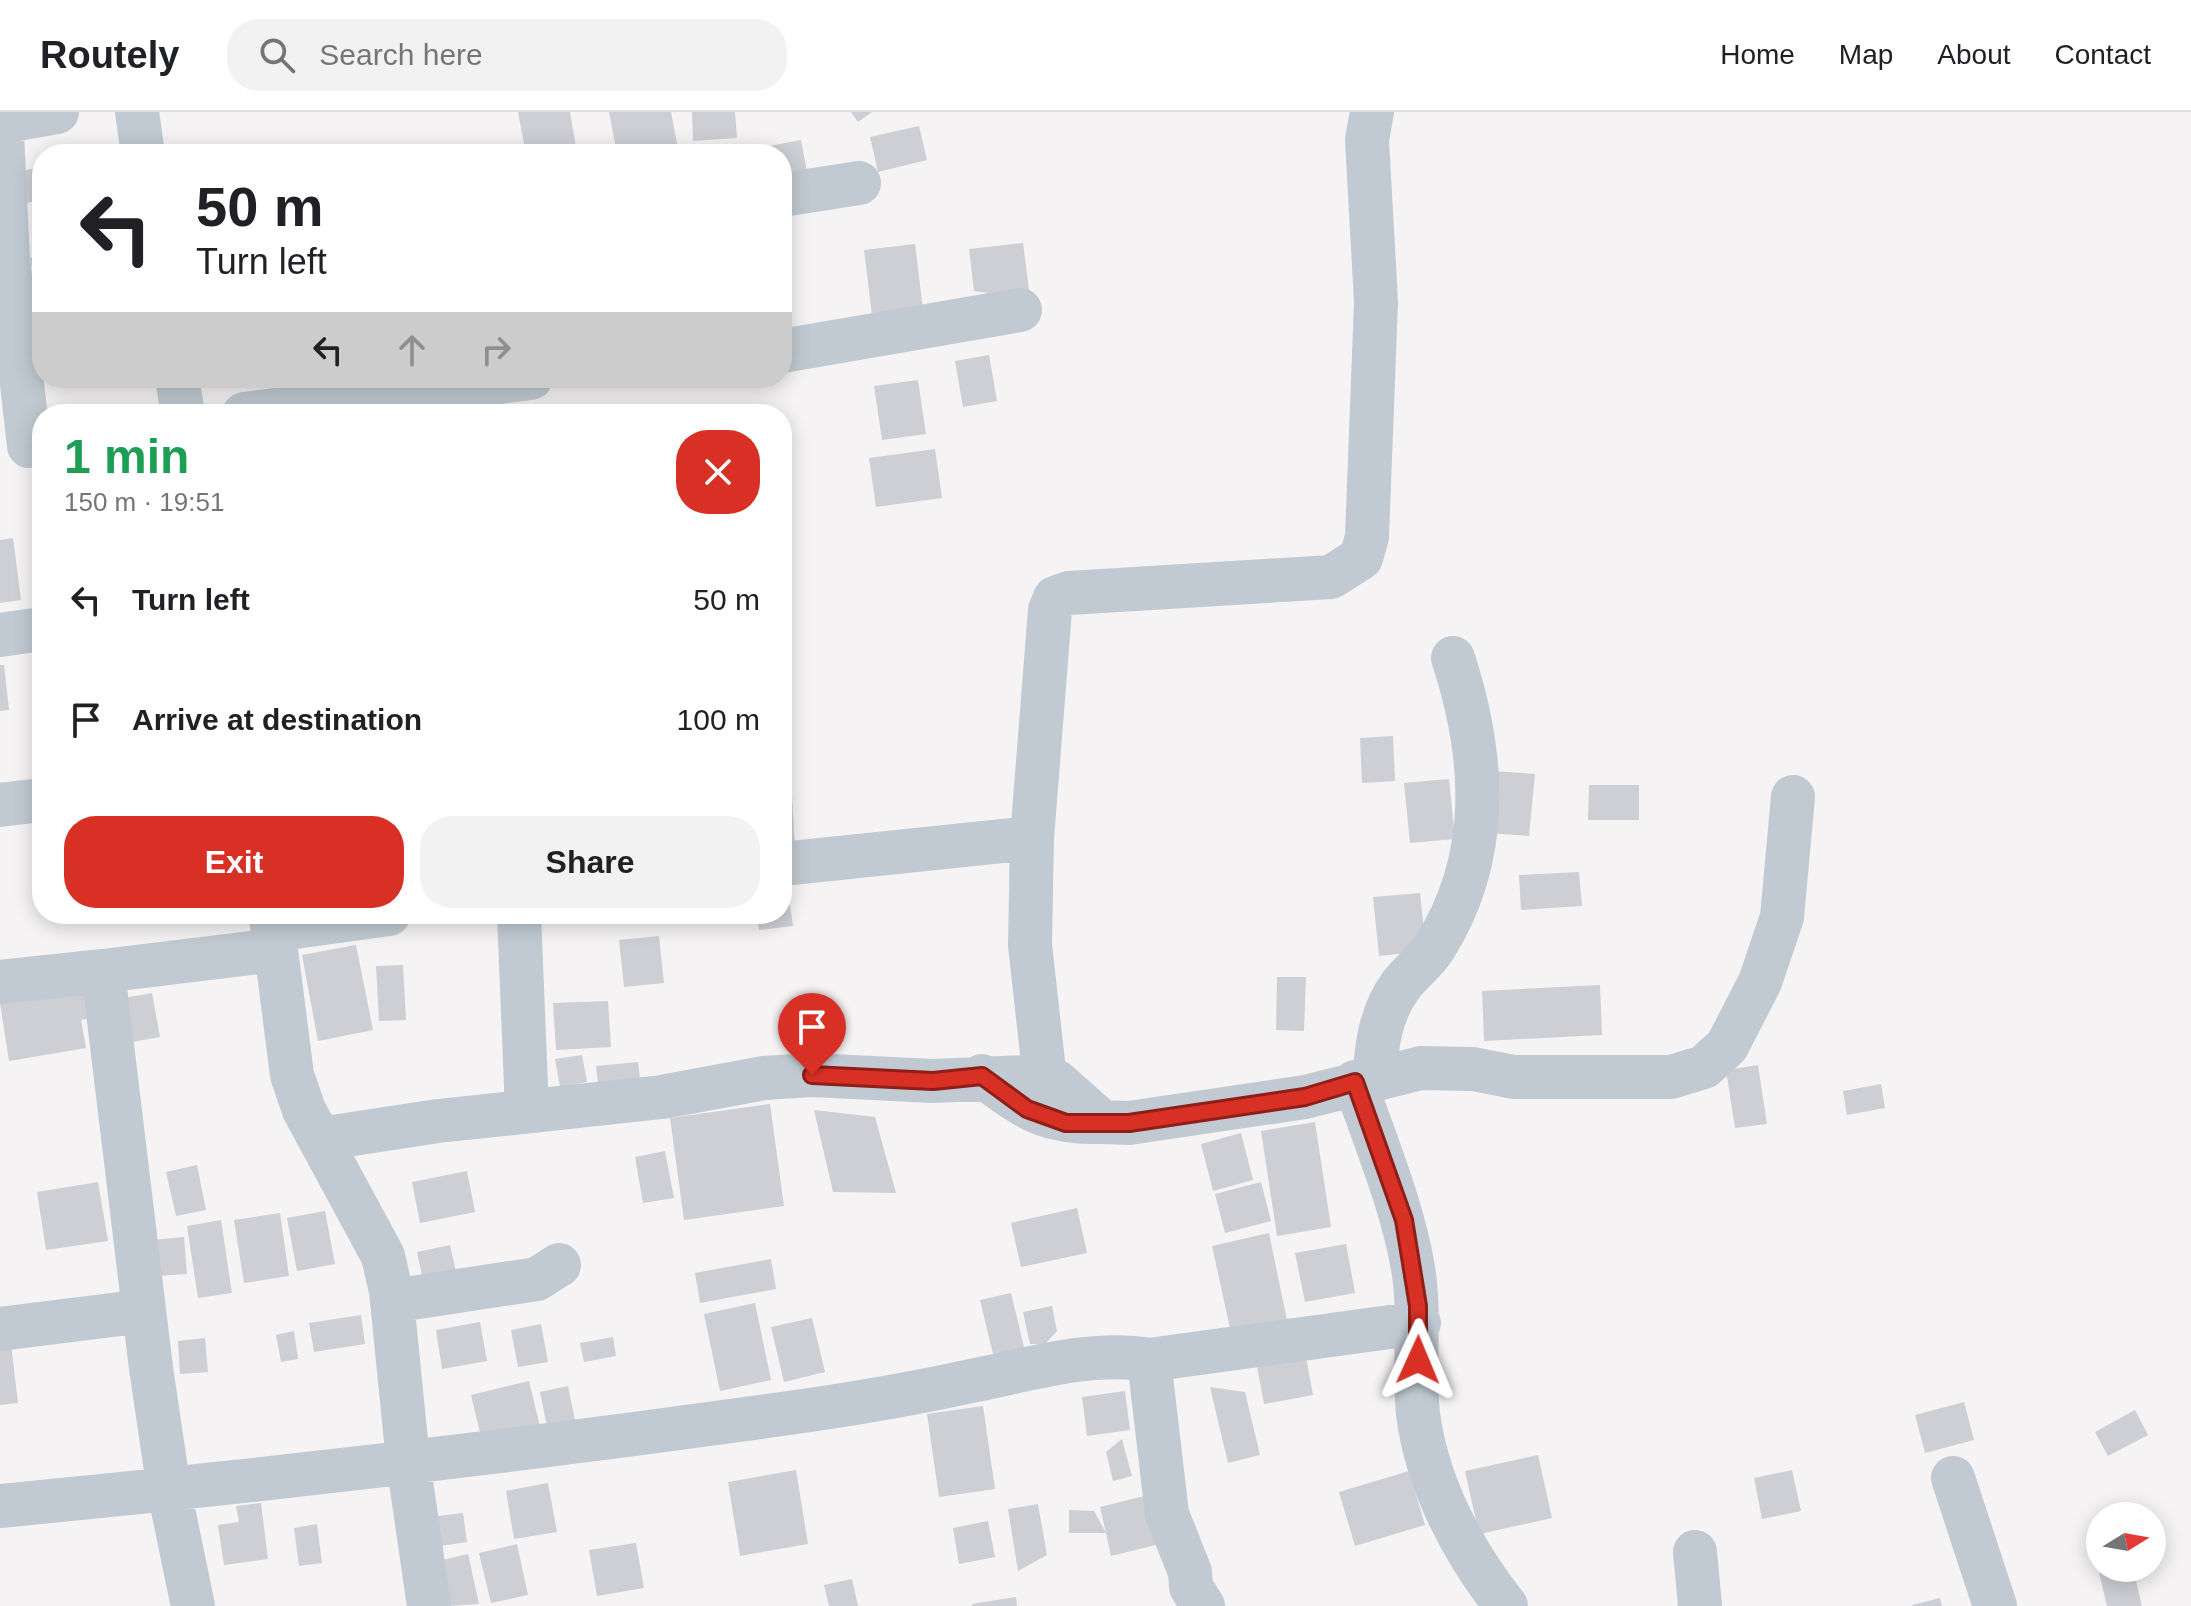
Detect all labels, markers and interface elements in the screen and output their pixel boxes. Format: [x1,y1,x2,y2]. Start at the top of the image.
search box [227,19,787,91]
icon: search [255,33,299,77]
text: Routely [40,34,179,76]
text: Search here [319,38,483,71]
text: Home [1720,39,1795,70]
text: Map [1839,39,1893,70]
text: About [1937,39,2011,70]
text: Contact [2055,39,2151,70]
text: 50 m [196,175,324,238]
icon: left [64,176,168,280]
text: Turn left [196,241,327,282]
icon: left [306,328,350,372]
icon: ahead [390,328,434,372]
icon: right [474,328,518,372]
text: 1 min [64,430,189,483]
button: close [676,430,760,514]
text: 150 m · 19:51 [64,487,224,517]
icon: left [64,578,108,622]
text: Turn left [132,583,250,616]
text: 50 m [693,583,760,616]
icon: arrive [64,698,108,742]
text: Arrive at destination [132,703,422,736]
text: 100 m [677,703,760,736]
button: Exit [64,816,404,908]
button: Share [420,816,760,908]
pin [778,993,846,1075]
icon: arrive [790,1005,834,1049]
position arrow [1376,1318,1460,1402]
north arrow [2086,1502,2166,1582]
map controls [2086,1502,2166,1582]

